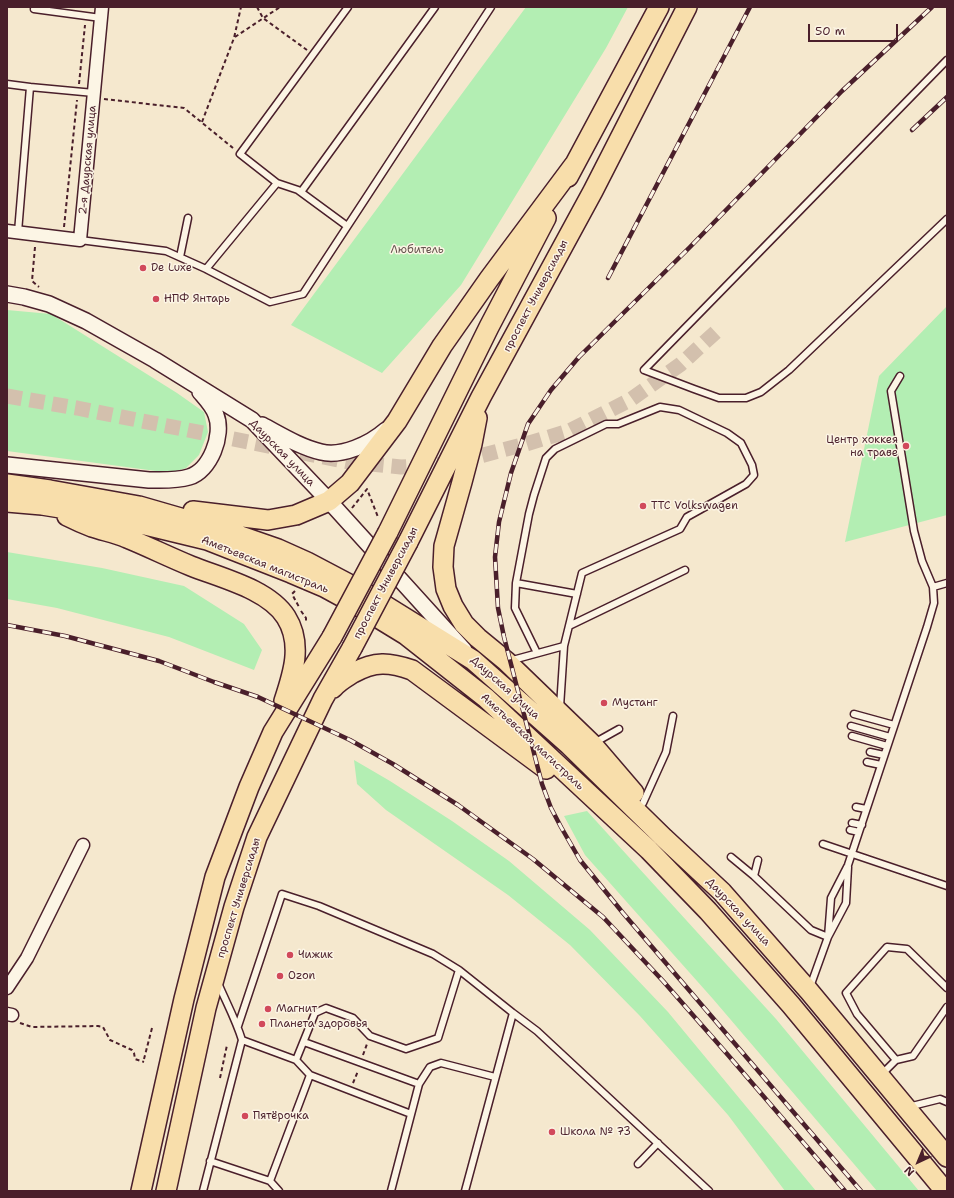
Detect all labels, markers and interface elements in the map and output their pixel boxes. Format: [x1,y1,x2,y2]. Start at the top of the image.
scale bar [810,16,900,42]
text: 50 m [815,23,845,39]
street label: 2-я Даурская улица [77,105,99,215]
street label: проспект Универсиады [501,238,571,354]
park label: Любитель [391,243,443,257]
place label: De Luxe [151,261,192,275]
marker: De Luxe [138,263,148,273]
place label: НПФ Янтарь [164,292,230,306]
marker: НПФ Янтарь [151,294,161,304]
street label: Даурская улица [247,417,317,489]
place label: Центр хоккея на траве [826,433,898,459]
marker: Центр хоккея на траве [901,441,911,451]
place label: ТТС Volkswagen [651,499,738,513]
marker: ТТС Volkswagen [638,501,648,511]
street label: проспект Универсиады [351,525,421,641]
street label: Аметьевская магистраль [199,533,331,597]
street label: Даурская улица [468,654,542,722]
street label: Аметьевская магистраль [478,691,586,793]
place label: Мустанг [612,696,658,710]
marker: Мустанг [599,698,609,708]
street label: проспект Универсиады [214,836,264,960]
street label: Даурская улица [703,875,773,949]
place label: Чижик [298,948,333,962]
marker: Чижик [285,950,295,960]
place label: Ozon [288,969,315,983]
marker: Ozon [275,971,285,981]
place label: Магнит [276,1002,317,1016]
marker: Магнит [263,1004,273,1014]
place label: Планета здоровья [270,1017,367,1031]
marker: Планета здоровья [257,1019,267,1029]
place label: Пятёрочка [253,1109,309,1123]
marker: Пятёрочка [240,1111,250,1121]
place label: Школа № 73 [560,1125,631,1139]
marker: Школа № 73 [547,1127,557,1137]
north arrow [898,1142,938,1182]
text: N [901,1163,918,1179]

